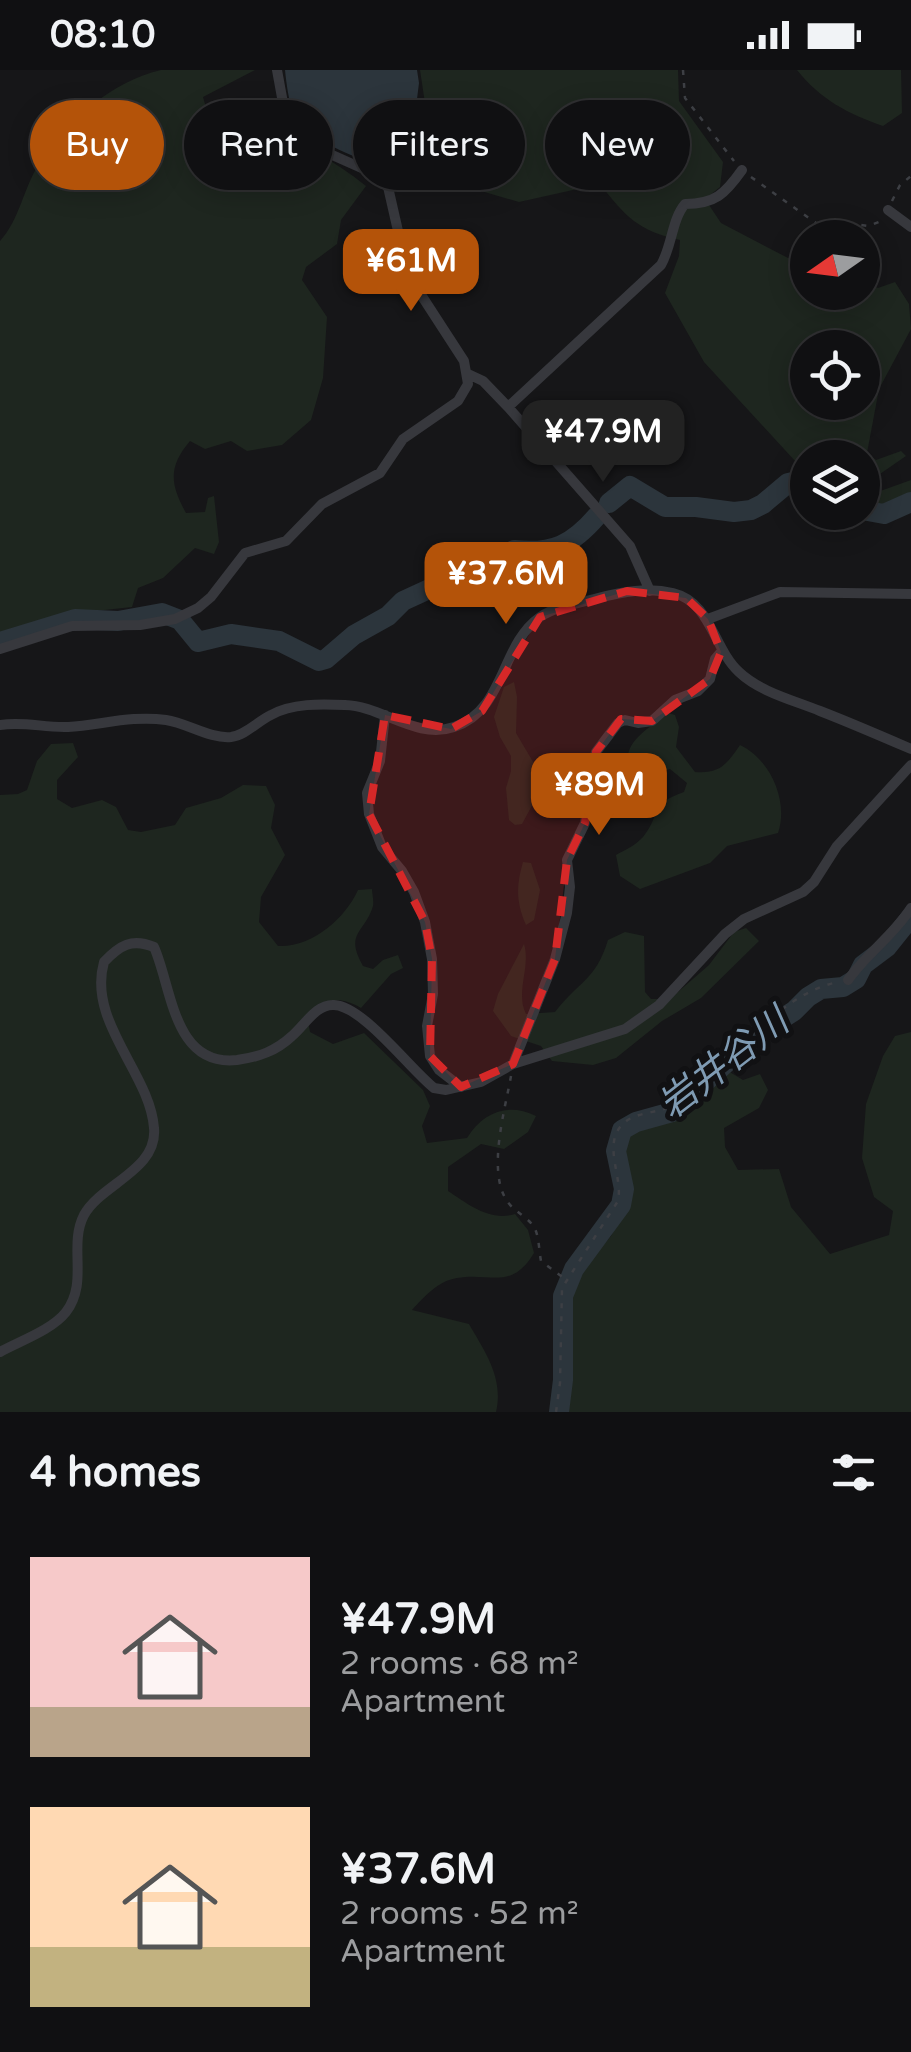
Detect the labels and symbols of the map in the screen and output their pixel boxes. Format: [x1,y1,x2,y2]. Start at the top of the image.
north arrow [790,220,880,310]
pin: ¥61M [352,229,470,314]
pin: ¥47.9M [522,400,684,485]
pin: ¥37.6M [425,542,587,627]
pin: ¥89M [540,753,658,838]
water label: 岩井谷川 [650,996,801,1129]

